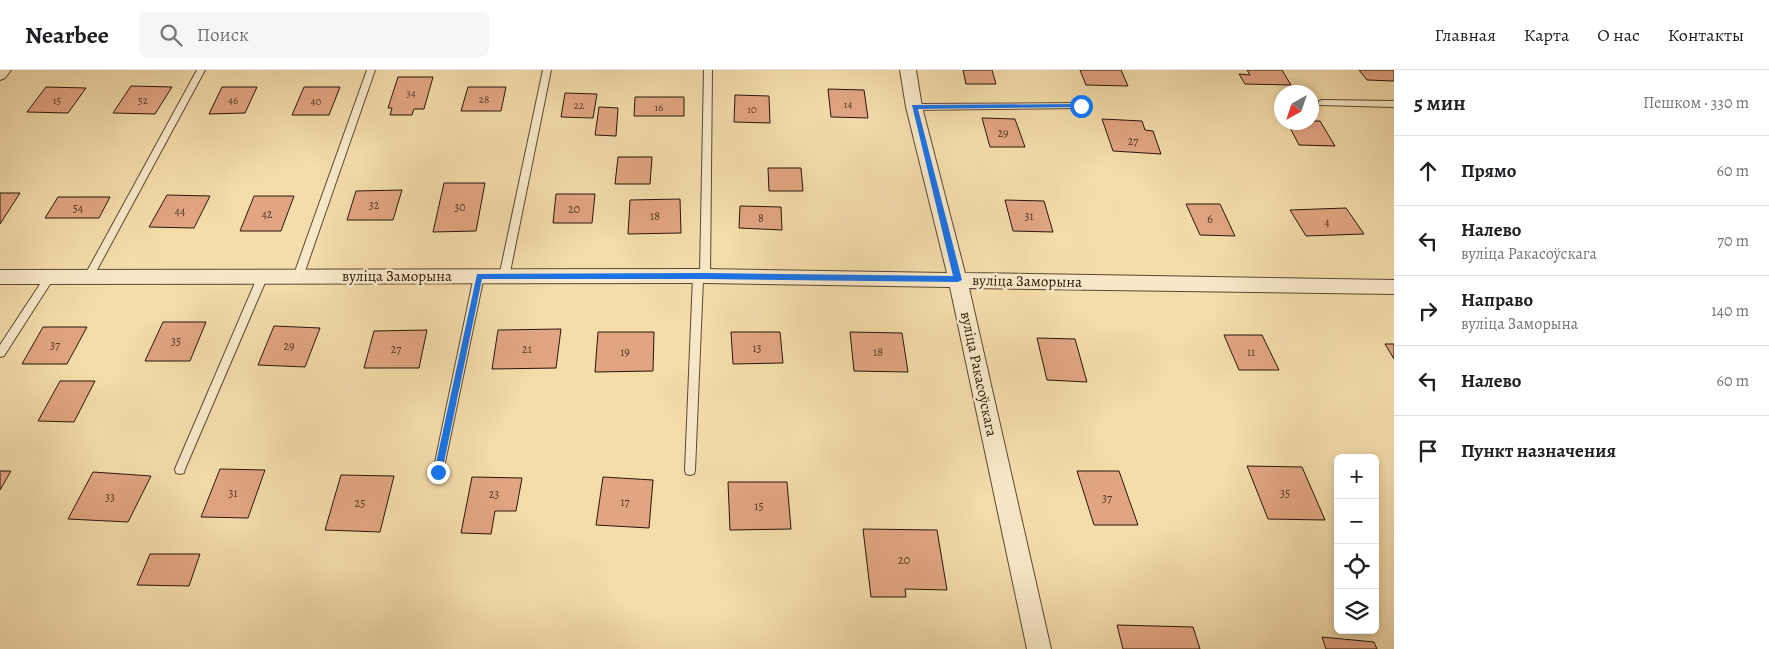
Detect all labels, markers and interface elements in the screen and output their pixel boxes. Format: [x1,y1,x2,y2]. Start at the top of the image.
search box [139,12,489,57]
text: Nearbee [25,19,109,51]
icon: search [157,21,185,49]
text: Поиск [197,22,249,48]
text: Главная [1435,23,1496,47]
text: Карта [1524,23,1569,47]
text: О нас [1597,23,1640,47]
text: Контакты [1668,23,1744,47]
north arrow [1274,85,1319,130]
house number: 34 [406,86,416,101]
text: 5 мин [1414,89,1466,117]
house number: 28 [479,92,489,107]
text: Пешком · 330 m [1643,92,1749,114]
house number: 15 [53,93,62,108]
house number: 52 [138,93,148,108]
house number: 46 [228,93,238,108]
house number: 40 [311,94,322,109]
route start [1070,95,1093,118]
house number: 14 [844,97,852,112]
house number: 22 [574,98,584,113]
house number: 16 [655,100,663,115]
house number: 10 [747,102,757,117]
house number: 29 [997,125,1009,141]
house number: 27 [1128,133,1139,149]
icon: ahead [1414,157,1442,185]
text: Прямо [1461,158,1516,184]
text: 60 m [1717,160,1749,182]
house number: 32 [369,197,380,213]
house number: 30 [454,199,466,215]
house number: 54 [73,200,84,216]
house number: 20 [568,201,580,217]
house number: 44 [175,203,186,219]
house number: 42 [261,206,273,222]
house number: 18 [650,208,660,224]
house number: 31 [1024,208,1034,224]
house number: 8 [758,210,764,226]
house number: 6 [1207,211,1213,227]
house number: 4 [1324,214,1330,230]
text: Налево [1461,217,1521,243]
icon: left [1414,227,1442,255]
text: 70 m [1717,230,1749,252]
text: вуліца Ракасоўскага [1461,243,1597,265]
street label: вуліца Заморына [342,266,452,286]
street label: вуліца Заморына [972,270,1082,292]
text: Направо [1461,287,1533,313]
icon: right [1414,297,1442,325]
text: 140 m [1711,300,1749,322]
street label: вуліца Ракасоўскага [956,310,1002,438]
text: вуліца Заморына [1461,313,1578,335]
house number: 35 [171,333,181,349]
house number: 37 [50,337,61,353]
house number: 29 [283,338,295,354]
house number: 13 [752,340,762,356]
house number: 27 [391,341,402,357]
house number: 21 [522,341,532,357]
house number: 19 [620,344,630,360]
house number: 18 [873,344,883,360]
house number: 11 [1247,344,1255,360]
icon: left [1414,367,1442,395]
text: Налево [1461,368,1521,394]
text: 60 m [1717,370,1749,392]
icon: arrive [1414,437,1442,465]
text: Пункт назначения [1461,438,1616,464]
map controls [1334,454,1379,634]
button: + [1334,454,1379,499]
route end [427,461,450,484]
house number: 31 [228,485,238,501]
house number: 35 [1280,485,1290,501]
house number: 23 [489,486,499,502]
house number: 33 [105,489,115,505]
house number: 37 [1102,490,1113,506]
house number: 17 [620,494,631,510]
house number: 25 [355,495,365,511]
house number: 15 [754,498,764,514]
button: − [1334,499,1379,544]
button: locate [1334,544,1379,589]
house number: 20 [898,552,910,568]
button: layers [1334,589,1379,634]

